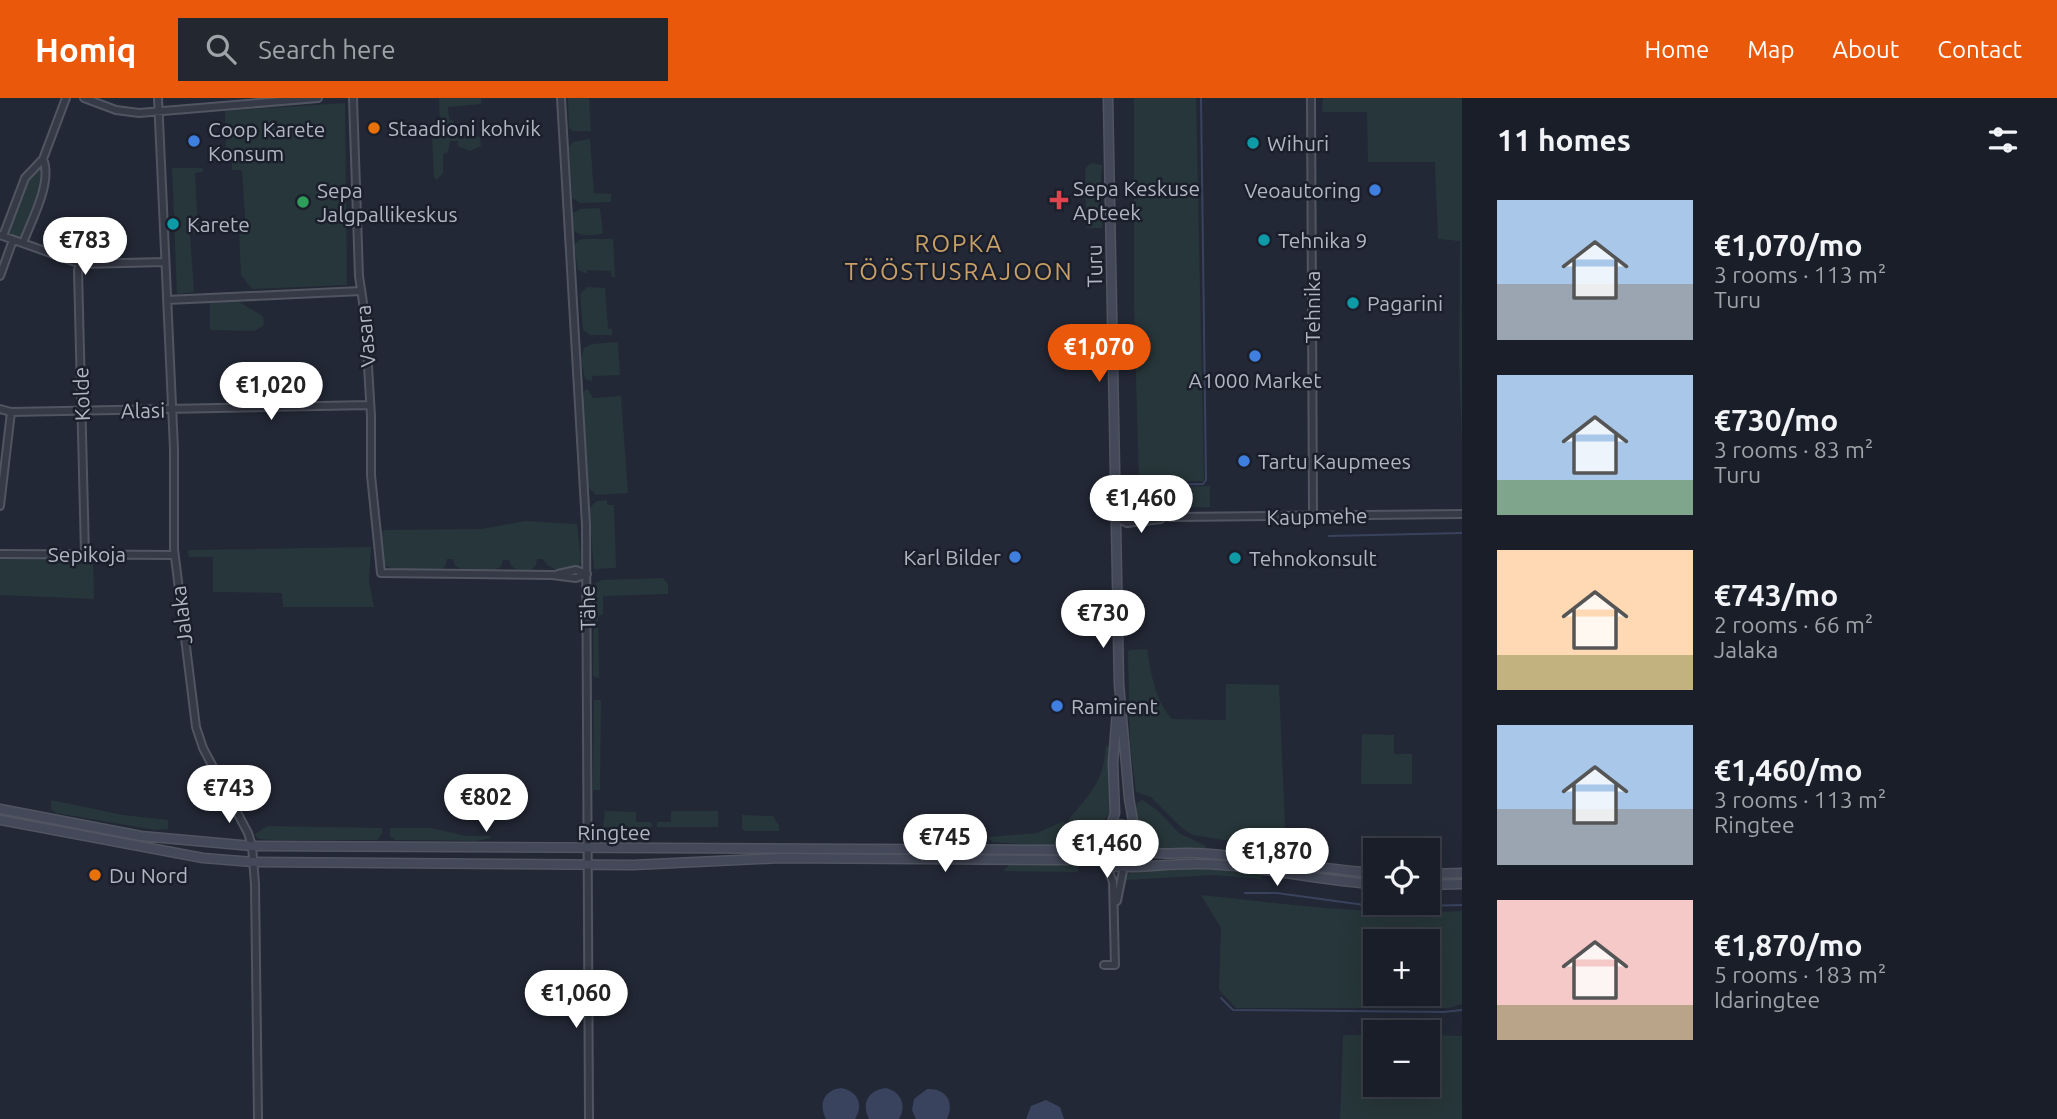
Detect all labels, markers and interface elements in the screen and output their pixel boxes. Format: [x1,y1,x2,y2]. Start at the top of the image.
search box [178,18,668,81]
icon: search [202,30,240,68]
text: Homiq [35,31,136,68]
text: Search here [258,35,396,64]
text: Home [1644,36,1709,63]
text: Map [1747,36,1794,63]
text: About [1832,36,1899,63]
text: Contact [1937,36,2022,63]
place label: Staadioni kohvik [388,116,541,140]
place label: Coop Karete Konsum [208,117,325,165]
marker: Staadioni kohvik [366,120,382,136]
icon: filters [1984,121,2022,159]
text: 11 homes [1497,123,1631,157]
place label: Wihuri [1267,131,1329,155]
marker: Coop Karete Konsum [186,133,202,149]
marker: Wihuri [1245,135,1261,151]
place label: Sepa Keskuse Apteek [1073,176,1200,224]
place label: Sepa Jalgpallikeskus [317,178,458,226]
place label: Veoautoring [1244,178,1361,202]
marker: Veoautoring [1367,182,1383,198]
marker: Sepa Keskuse Apteek [1051,192,1067,208]
marker: Sepa Jalgpallikeskus [295,194,311,210]
place label: Karete [187,212,250,236]
marker: Karete [165,216,181,232]
pin: €783 [44,218,126,277]
text: €783 [59,227,111,252]
place label: Tehnika 9 [1278,228,1367,252]
icon: home [1553,228,1637,312]
text: €1,070/mo [1714,228,1863,262]
district label: ROPKA TÖÖSTUSRAJOON [844,230,1074,285]
marker: Tehnika 9 [1256,232,1272,248]
street label: Turu [1082,244,1106,288]
text: 3 rooms · 113 m² [1714,262,1886,287]
street label: Tehnika [1300,271,1324,343]
text: Turu [1714,287,1761,312]
place label: Pagarini [1367,291,1443,315]
marker: Pagarini [1345,295,1361,311]
street label: Vasara [350,304,380,368]
pin: €1,070 [1042,324,1156,384]
text: €1,070 [1064,334,1134,359]
marker: A1000 Market [1247,348,1263,364]
pin: €1,020 [214,362,328,422]
street label: Kolde [68,367,94,421]
place label: A1000 Market [1189,368,1321,392]
text: €1,020 [236,372,306,397]
street label: Alasi [121,398,165,422]
icon: home [1553,403,1637,487]
text: €730/mo [1714,403,1838,437]
text: 3 rooms · 83 m² [1714,437,1873,462]
place label: Tartu Kaupmees [1258,449,1411,473]
marker: Tartu Kaupmees [1236,453,1252,469]
text: Turu [1714,462,1761,487]
pin: €1,460 [1084,476,1198,535]
text: €1,460 [1106,485,1176,510]
street label: Kaupmehe [1266,503,1368,529]
street label: Sepikoja [48,542,126,566]
place label: Karl Bilder [903,545,1001,569]
place label: Tehnokonsult [1249,546,1377,570]
marker: Karl Bilder [1007,549,1023,565]
marker: Tehnokonsult [1227,550,1243,566]
icon: home [1553,578,1637,662]
text: €743/mo [1714,578,1838,612]
street label: Jalaka [166,584,196,646]
street label: Tähe [575,585,599,631]
pin: €730 [1062,590,1144,650]
text: €730 [1077,600,1129,625]
text: 2 rooms · 66 m² [1714,612,1873,637]
text: Jalaka [1714,637,1778,662]
place label: Ramirent [1071,694,1158,718]
marker: Ramirent [1049,698,1065,714]
icon: home [1553,753,1637,837]
text: €1,460/mo [1714,753,1863,787]
pin: €743 [188,766,270,825]
pin: €802 [445,774,527,834]
text: €743 [203,775,255,800]
text: €802 [460,784,512,809]
text: 3 rooms · 113 m² [1714,787,1886,812]
text: Ringtee [1714,812,1795,837]
pin: €745 [904,814,986,874]
street label: Ringtee [577,820,651,844]
pin: €1,460 [1050,820,1164,880]
text: €745 [919,824,971,849]
pin: €1,870 [1220,828,1334,888]
text: €1,460 [1072,830,1142,855]
text: €1,870 [1242,838,1312,863]
map controls [1363,838,1440,1097]
button: locate [1363,838,1440,915]
place label: Du Nord [109,863,188,887]
marker: Du Nord [87,867,103,883]
icon: home [1553,928,1637,1012]
text: €1,870/mo [1714,928,1863,962]
button: + [1363,929,1440,1006]
text: 5 rooms · 183 m² [1714,962,1886,987]
pin: €1,060 [519,970,633,1030]
text: €1,060 [541,980,611,1005]
text: Idaringtee [1714,987,1820,1012]
button: − [1363,1020,1440,1097]

